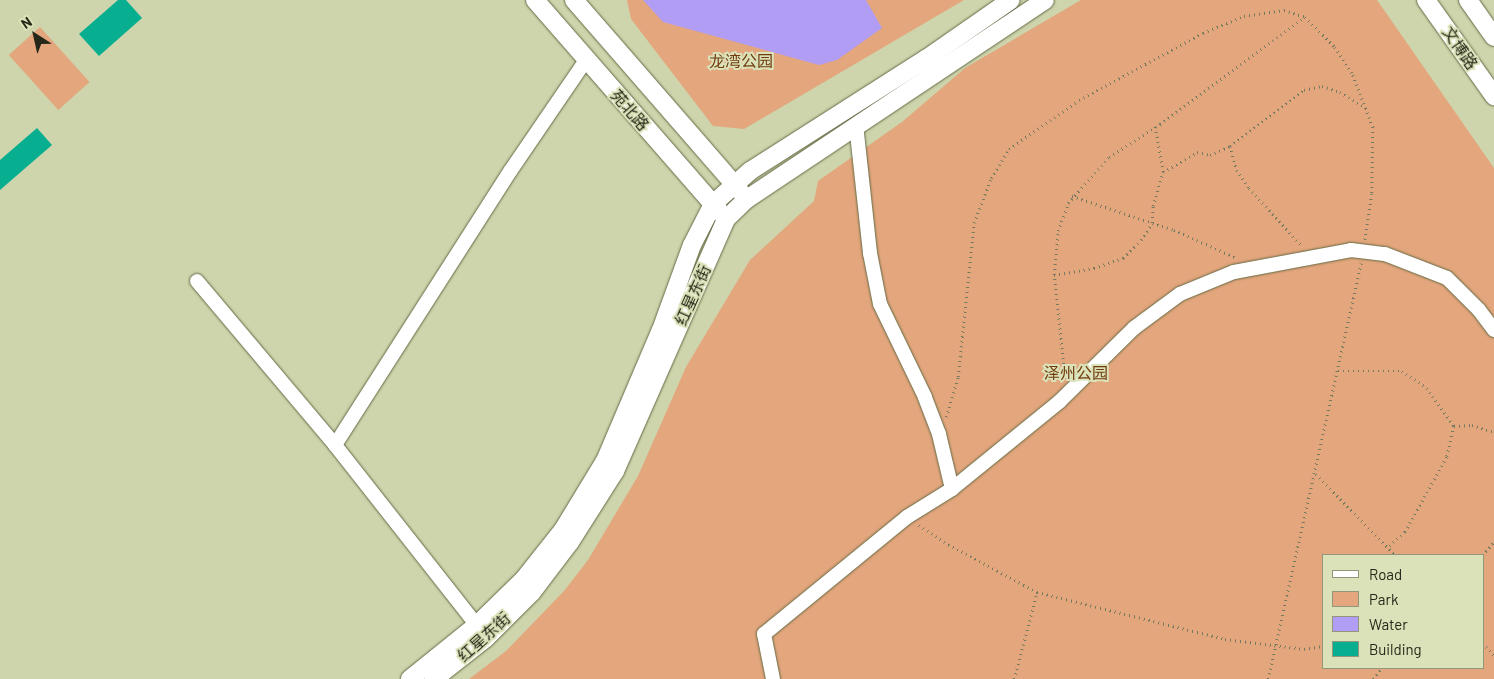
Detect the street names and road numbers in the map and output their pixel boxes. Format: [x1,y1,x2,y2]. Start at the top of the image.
street label: 文博路 [1438,23,1482,73]
street label: 苑北路 [607,86,653,134]
street label: 红星东街 [671,262,715,328]
street label: 红星东街 [454,608,514,666]

